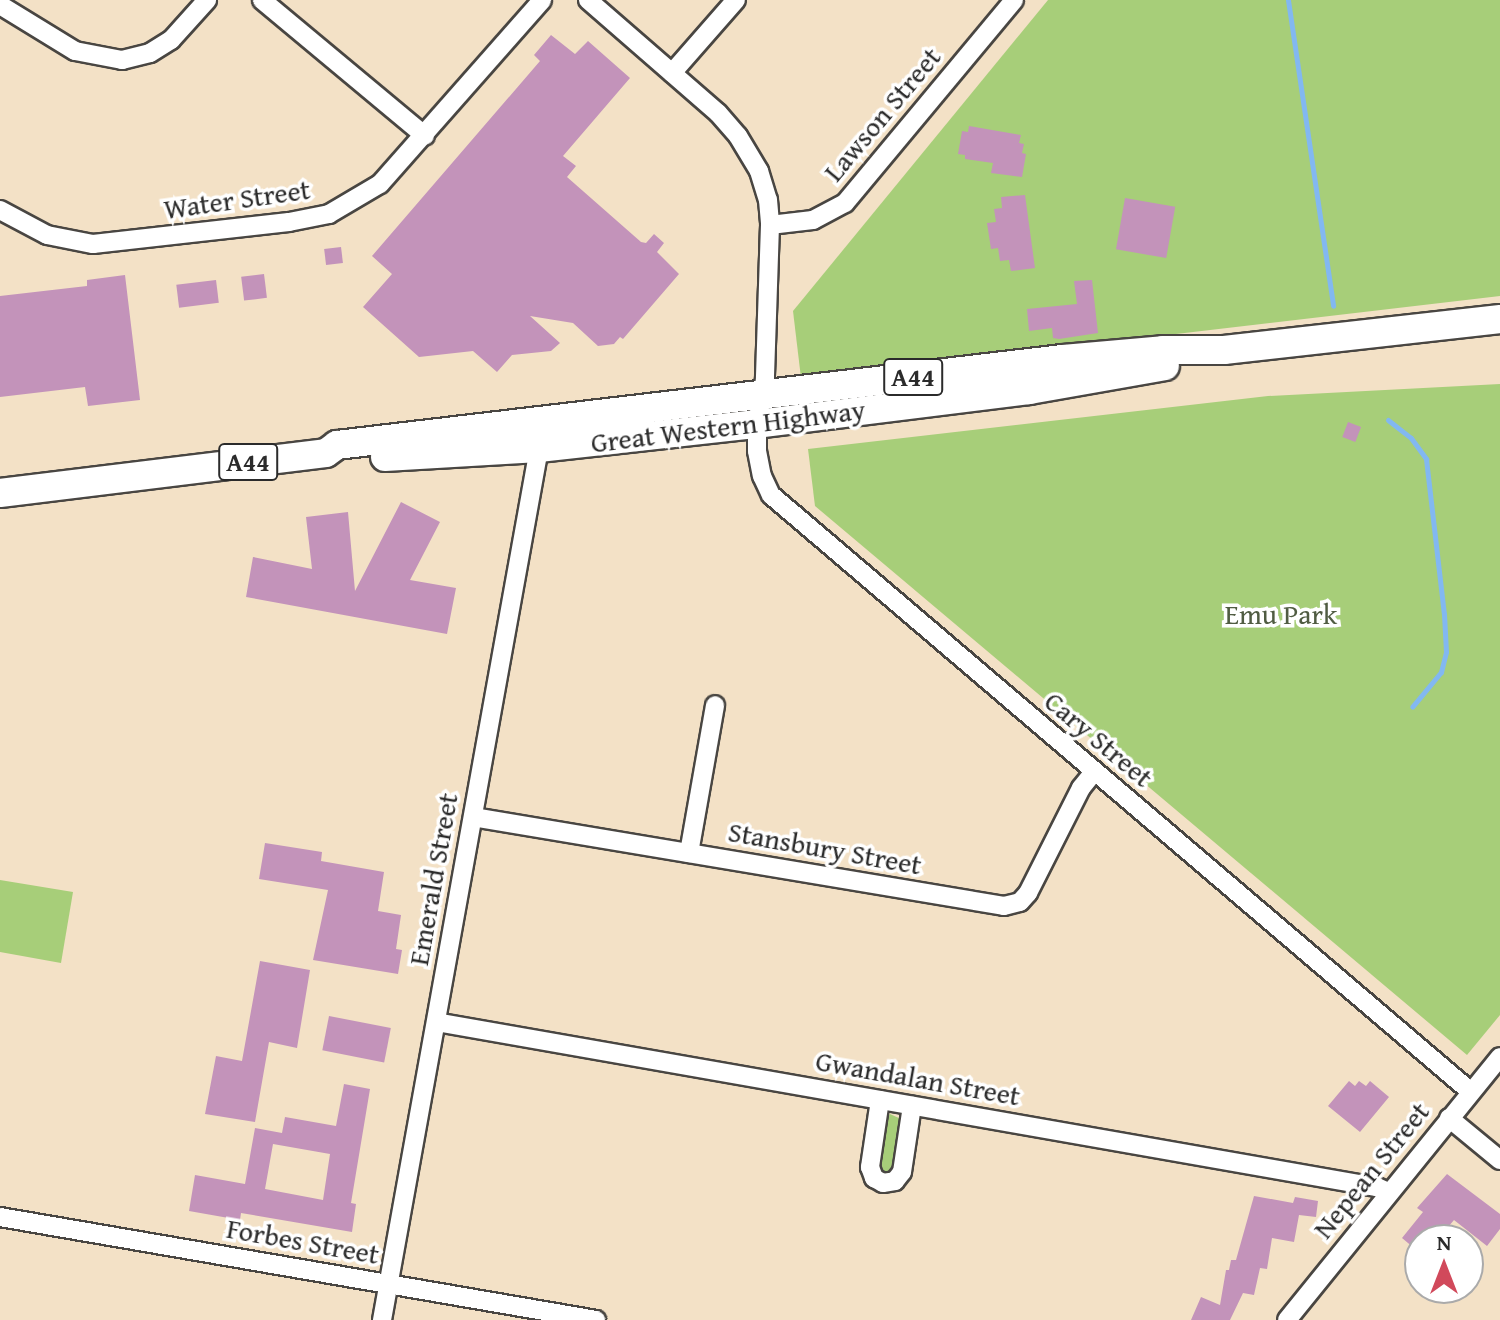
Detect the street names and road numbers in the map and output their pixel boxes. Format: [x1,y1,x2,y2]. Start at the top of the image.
street label: Lawson Street [816,40,948,188]
street label: Water Street [162,172,312,226]
road number: A44 [883,355,943,399]
street label: Great Western Highway [589,392,867,460]
road number: A44 [218,440,278,484]
street label: Cary Street [1038,684,1160,794]
street label: Emerald Street [401,790,465,968]
street label: Stansbury Street [726,814,924,882]
street label: Gwandalan Street [813,1043,1023,1113]
street label: Nepean Street [1306,1095,1436,1245]
street label: Forbes Street [224,1211,382,1271]

